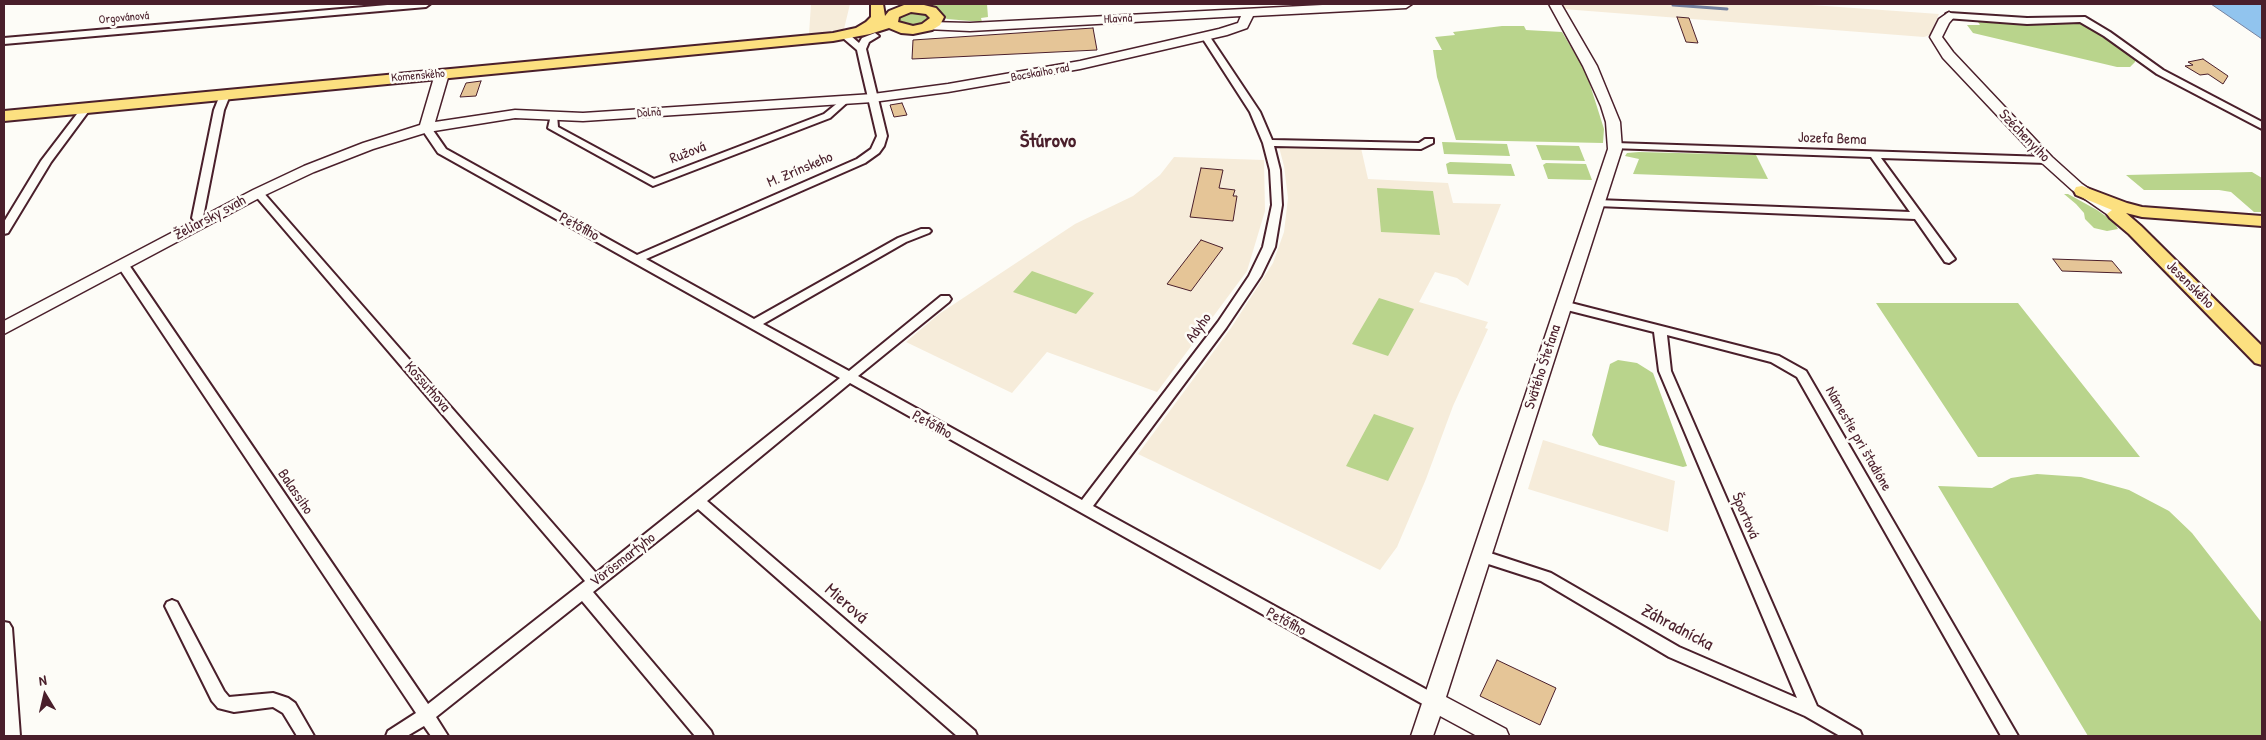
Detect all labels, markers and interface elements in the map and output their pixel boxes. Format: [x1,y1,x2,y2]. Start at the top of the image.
street label: Orgovánová [98,9,150,27]
street label: Hlavná [1103,11,1133,27]
street label: Bocskaiho rad [1010,61,1070,85]
street label: Komenského [391,66,445,86]
street label: Dolná [637,105,661,121]
street label: Széchenyiho [1995,106,2053,166]
street label: Jozefa Bema [1798,129,1866,149]
district label: Štúrovo [1020,130,1076,154]
street label: Ružová [667,138,709,168]
street label: M. Zrínskeho [765,148,835,192]
street label: Želiarsky svah [171,192,249,244]
street label: Petőfiho [556,209,602,245]
street label: Jesenského [2162,257,2218,313]
street label: Adyho [1182,310,1216,346]
street label: Svätého Štefana [1521,323,1565,411]
street label: Kossuthova [400,358,454,416]
street label: Námestie pri štadióne [1821,384,1895,494]
street label: Petőfiho [909,407,955,443]
street label: Balassiho [273,466,317,518]
street label: Športová [1727,490,1763,542]
street label: Vörösmartyho [587,529,659,591]
street label: Mierová [820,579,872,629]
street label: Záhradnícka [1637,600,1717,656]
street label: Petőfiho [1263,604,1309,640]
north arrow [20,670,70,720]
text: N [37,670,48,690]

